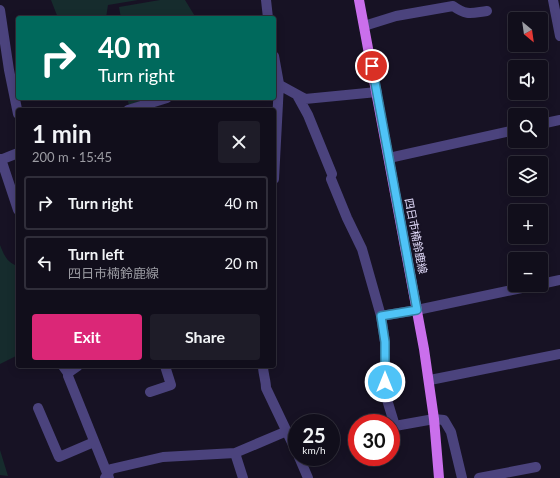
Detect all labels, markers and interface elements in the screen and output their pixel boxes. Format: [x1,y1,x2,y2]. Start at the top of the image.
north arrow [508,12,548,52]
map controls [508,12,548,292]
text: 40 m [98,30,161,64]
icon: right [32,32,84,84]
pin [355,49,389,83]
icon: arrive [361,55,383,77]
button: sound [508,60,548,100]
text: Turn right [98,64,175,86]
button: search [508,108,548,148]
text: 1 min [32,119,92,148]
button: close [218,121,260,163]
text: 200 m · 15:45 [32,149,112,165]
button: layers [508,156,548,196]
icon: right [34,192,56,214]
text: Turn right [68,194,133,212]
text: 40 m [224,194,258,212]
street label: 四日市楠鈴鹿線 [403,197,430,275]
button: + [508,204,548,244]
text: Turn left [68,245,124,263]
icon: left [34,252,56,274]
button: − [508,252,548,292]
text: 20 m [224,254,258,272]
text: 四日市楠鈴鹿線 [68,265,159,281]
button: Exit [32,314,142,360]
button: Share [150,314,260,360]
position arrow [364,361,406,403]
speed limit sign: 30 [348,414,400,466]
text: 25 [302,423,326,447]
text: km/h [302,444,326,456]

